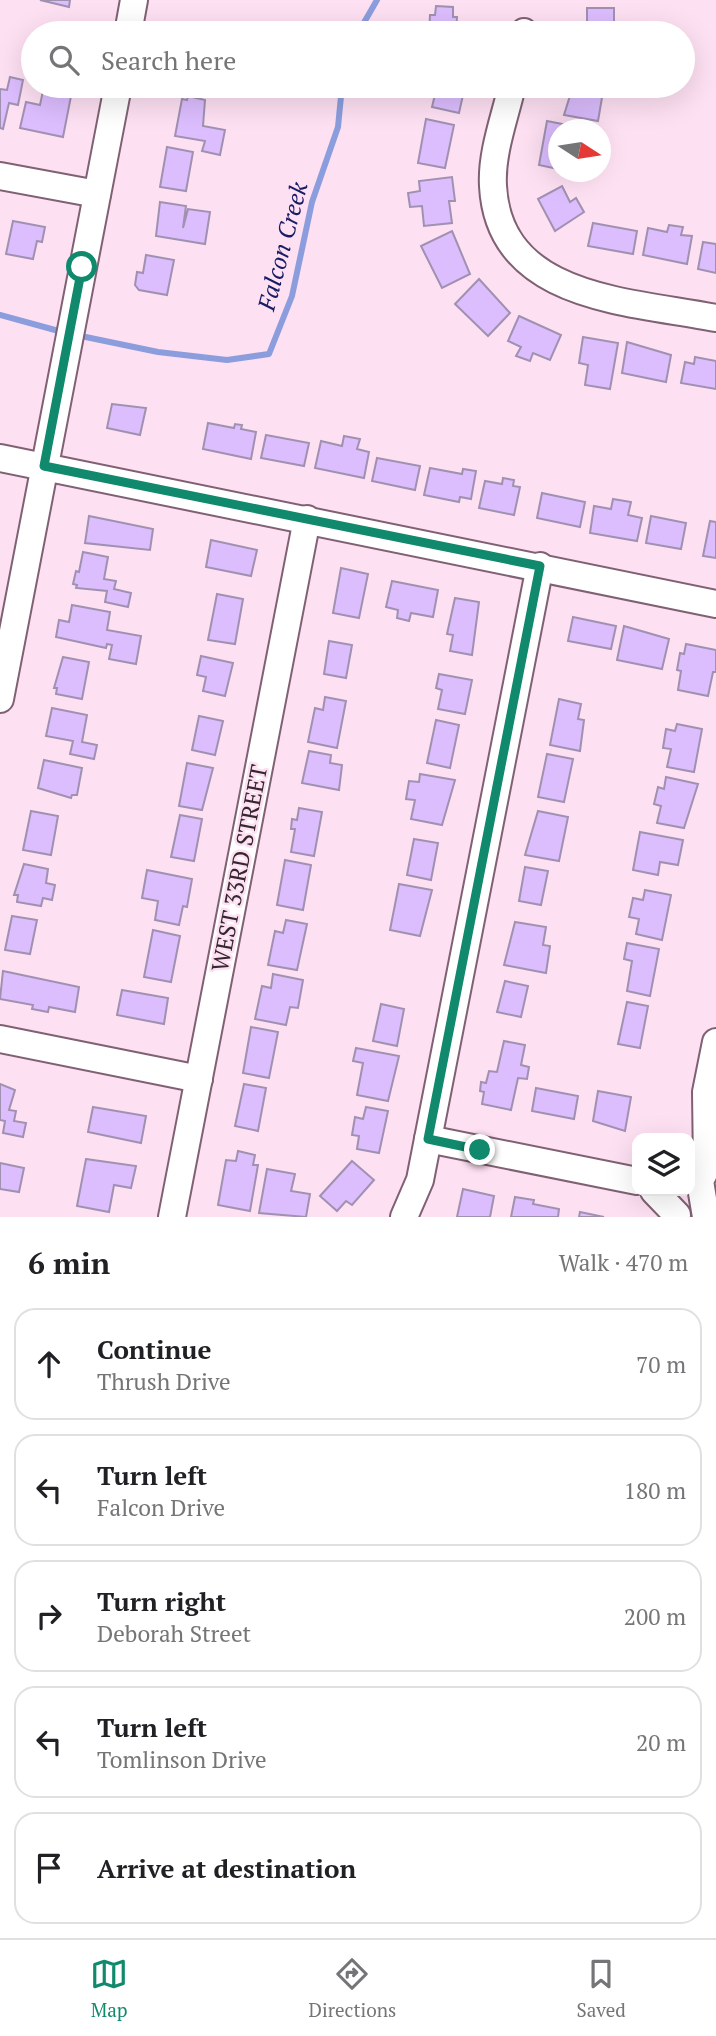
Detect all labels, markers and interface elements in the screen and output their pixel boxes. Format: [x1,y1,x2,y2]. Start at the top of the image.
search box [21,21,695,98]
icon: search [45,41,83,79]
text: Search here [101,43,236,77]
north arrow [548,119,611,182]
water label: Falcon Creek [249,178,315,315]
route start [66,251,97,282]
street label: WEST 33RD STREET [204,762,274,974]
map controls [632,1133,695,1196]
button: layers [632,1133,695,1196]
route end [464,1134,495,1165]
text: 6 min [28,1243,110,1283]
text: Walk · 470 m [559,1247,688,1278]
text: Continue [97,1332,211,1366]
icon: ahead [30,1345,68,1383]
text: 70 m [636,1349,686,1380]
text: Thrush Drive [97,1366,231,1397]
text: Turn left [97,1458,207,1492]
icon: left [30,1471,68,1509]
text: 180 m [624,1475,686,1506]
text: Falcon Drive [97,1492,225,1523]
text: Turn right [97,1584,226,1618]
icon: right [30,1597,68,1635]
text: 200 m [624,1601,686,1632]
text: Deborah Street [97,1618,251,1649]
text: Turn left [97,1710,207,1744]
icon: left [30,1723,68,1761]
text: 20 m [636,1727,686,1758]
text: Tomlinson Drive [97,1744,267,1775]
icon: arrive [30,1849,68,1887]
text: Arrive at destination [97,1851,356,1885]
tab: Map [90,1955,128,2022]
tab: Directions [309,1955,396,2022]
tab: Saved [577,1955,626,2022]

